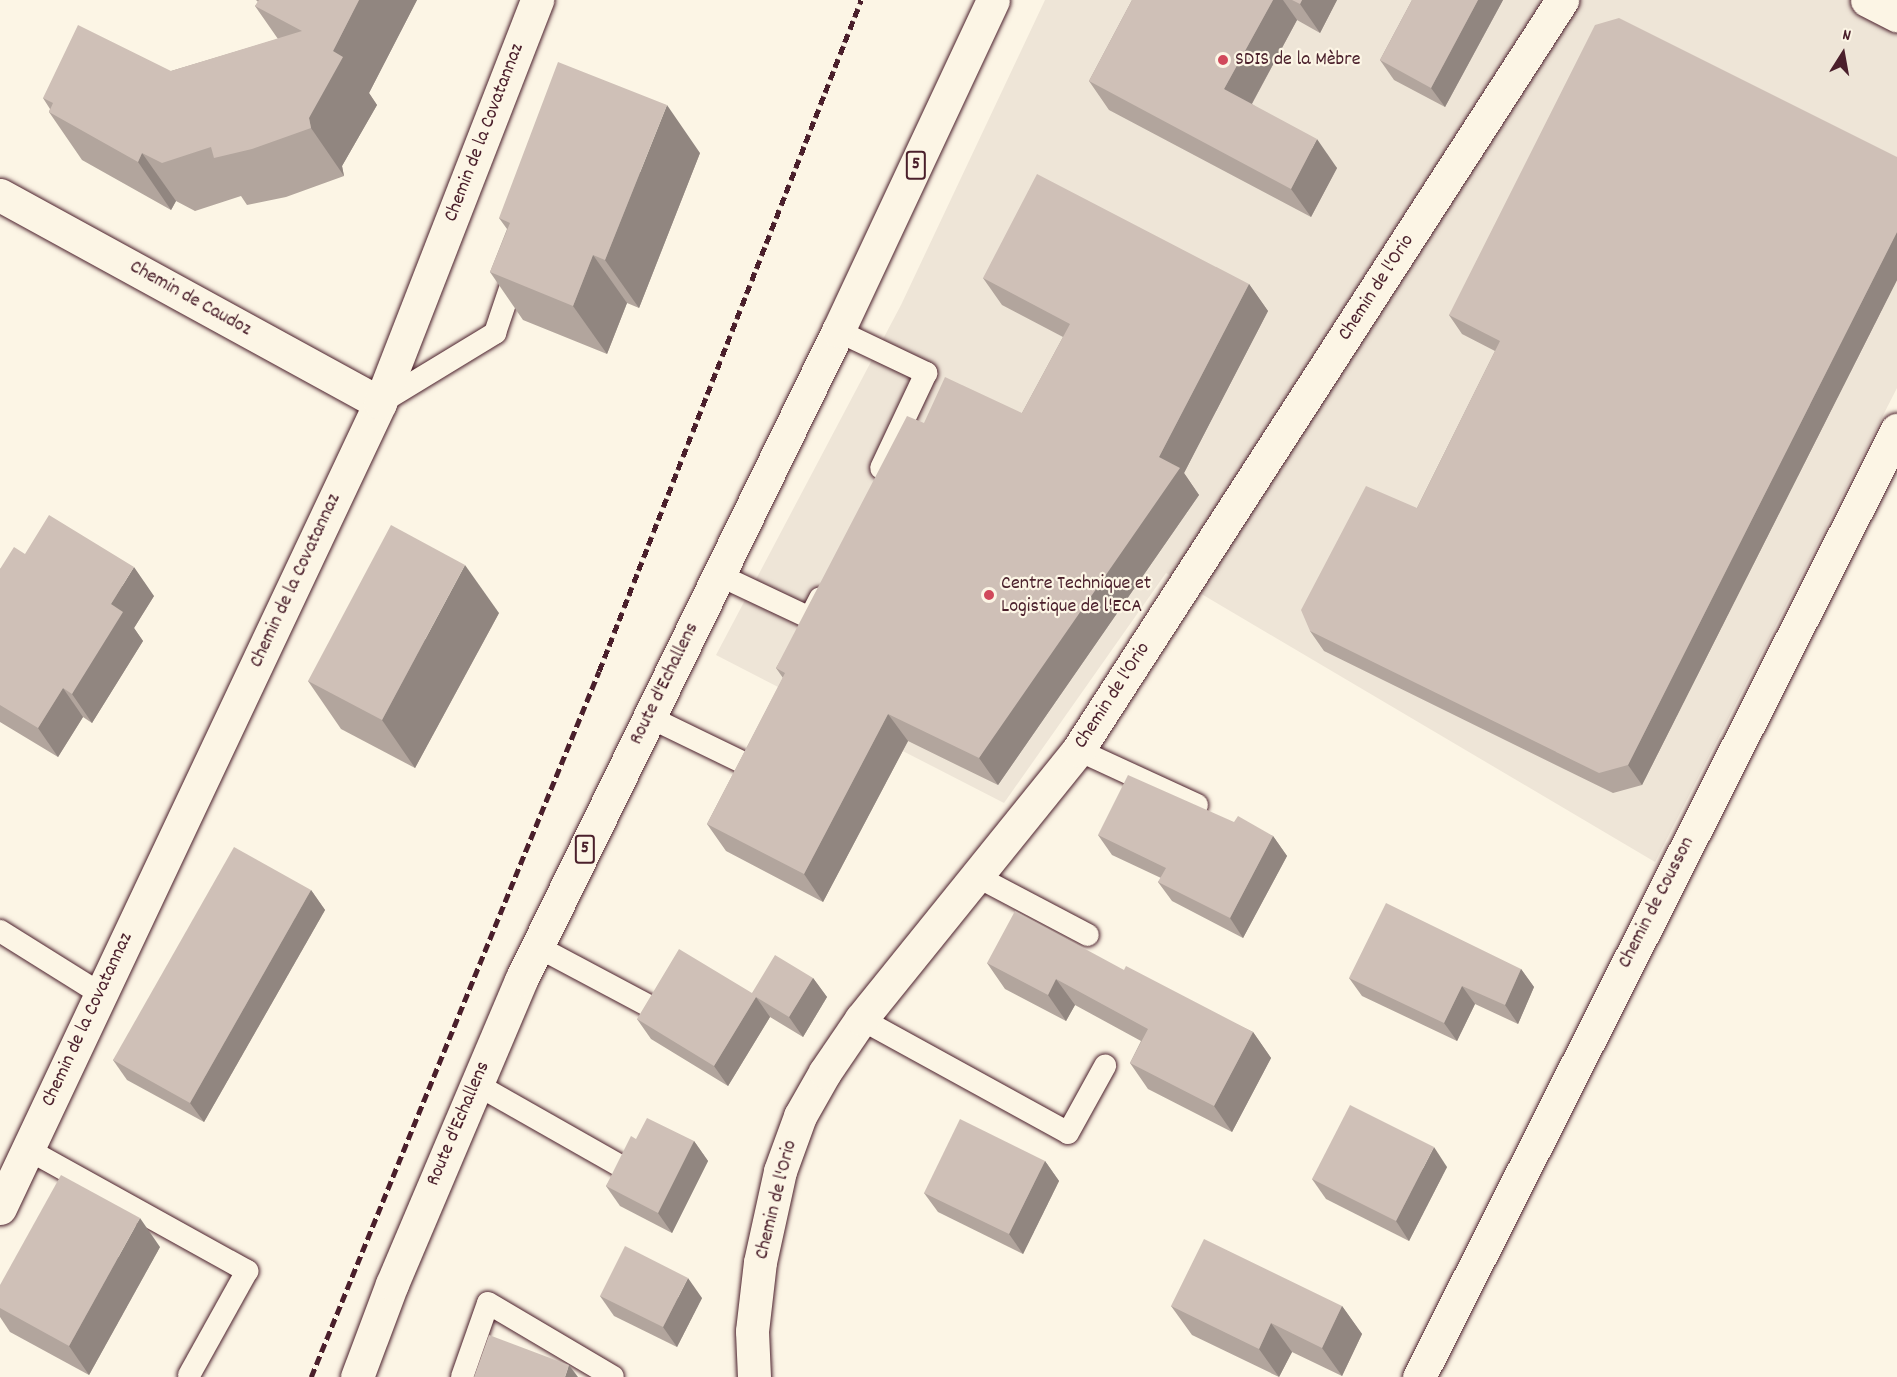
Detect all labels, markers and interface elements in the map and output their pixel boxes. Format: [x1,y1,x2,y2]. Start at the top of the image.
north arrow [1813,24,1873,84]
text: N [1840,24,1853,48]
street label: Chemin de la Covatannaz [440,40,530,226]
place label: SDIS de la Mèbre [1235,48,1360,72]
marker: SDIS de la Mèbre [1216,53,1230,67]
road number: 5 [906,150,926,180]
street label: Chemin de l'Orio [1334,230,1420,346]
street label: Chemin de Caudoz [125,256,255,342]
street label: Chemin de la Covatannaz [245,490,347,672]
place label: Centre Technique et Logistique de l'ECA [1001,572,1151,619]
marker: Centre Technique et Logistique de l'ECA [982,588,996,602]
street label: Route d'Echallens [625,619,705,749]
street label: Chemin de l'Orio [1070,638,1156,754]
street label: Chemin de Cousson [1614,833,1700,973]
road number: 5 [574,834,596,864]
street label: Chemin de la Covatannaz [37,929,139,1111]
street label: Route d'Echallens [422,1058,496,1190]
street label: Chemin de l'Orio [751,1138,803,1262]

